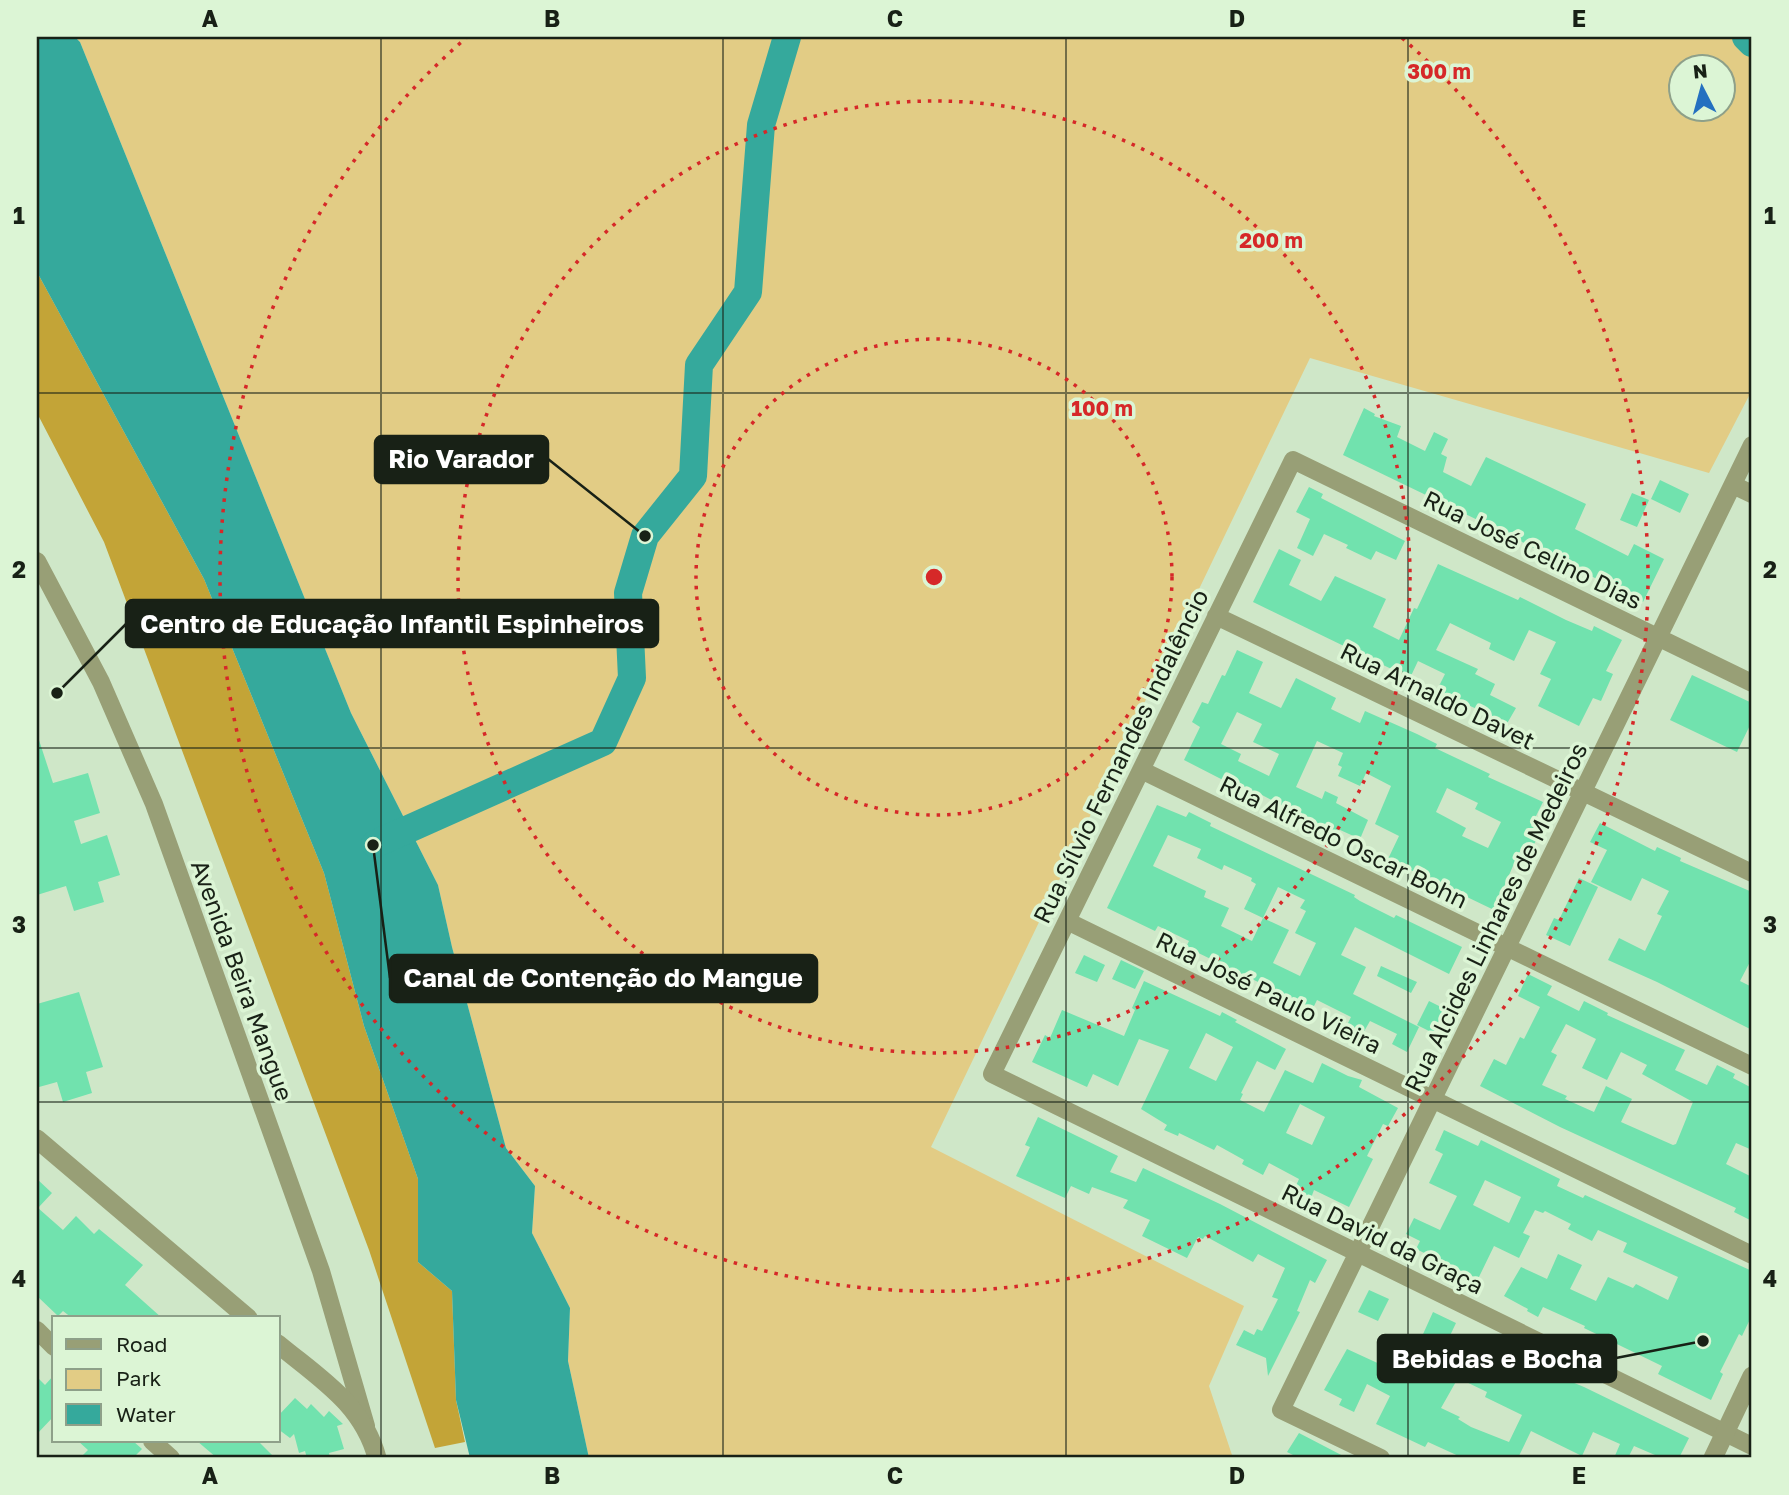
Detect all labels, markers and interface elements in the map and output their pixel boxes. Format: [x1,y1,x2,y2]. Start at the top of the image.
text: A [202,4,219,32]
text: B [544,4,560,32]
text: C [887,4,903,32]
text: D [1229,4,1245,32]
text: E [1572,4,1586,32]
north arrow [1666,52,1736,122]
text: 300 m [1407,58,1471,84]
text: N [1692,58,1709,83]
text: 1 [13,201,25,229]
text: 1 [1764,201,1776,229]
text: 200 m [1239,227,1303,253]
text: 100 m [1071,395,1133,421]
callout: Rio Varador [375,436,548,483]
text: Rio Varador [388,443,534,474]
street label: Rua José Celino Dias [1419,484,1647,614]
text: 2 [12,555,26,583]
text: 2 [1763,555,1777,583]
centre of rings [922,565,946,589]
street label: Rua Sílvio Fernandes Indalêncio [1026,584,1214,928]
callout: Centro de Educação Infantil Espinheiros [126,600,658,647]
text: Centro de Educação Infantil Espinheiros [140,608,644,639]
street label: Rua Arnaldo Davet [1336,635,1540,755]
street label: Rua Alcides Linhares de Medeiros [1397,737,1593,1097]
street label: Rua Alfredo Oscar Bohn [1215,768,1473,914]
street label: Avenida Beira Mangue [186,856,300,1104]
text: 3 [12,910,26,938]
text: 3 [1763,910,1777,938]
street label: Rua José Paulo Vieira [1152,925,1386,1059]
callout: Canal de Contenção do Mangue [390,955,817,1002]
text: Canal de Contenção do Mangue [403,962,803,993]
street label: Rua David da Graça [1277,1177,1489,1299]
text: 4 [12,1264,26,1292]
text: 4 [1763,1264,1777,1292]
legend [52,1316,280,1442]
text: Road [116,1331,167,1357]
callout: Bebidas e Bocha [1378,1335,1616,1382]
text: Bebidas e Bocha [1392,1343,1602,1374]
text: Park [116,1365,162,1391]
text: Water [116,1401,176,1427]
text: A [202,1461,219,1489]
text: B [544,1461,560,1489]
text: C [887,1461,903,1489]
text: D [1229,1461,1245,1489]
text: E [1572,1461,1586,1489]

